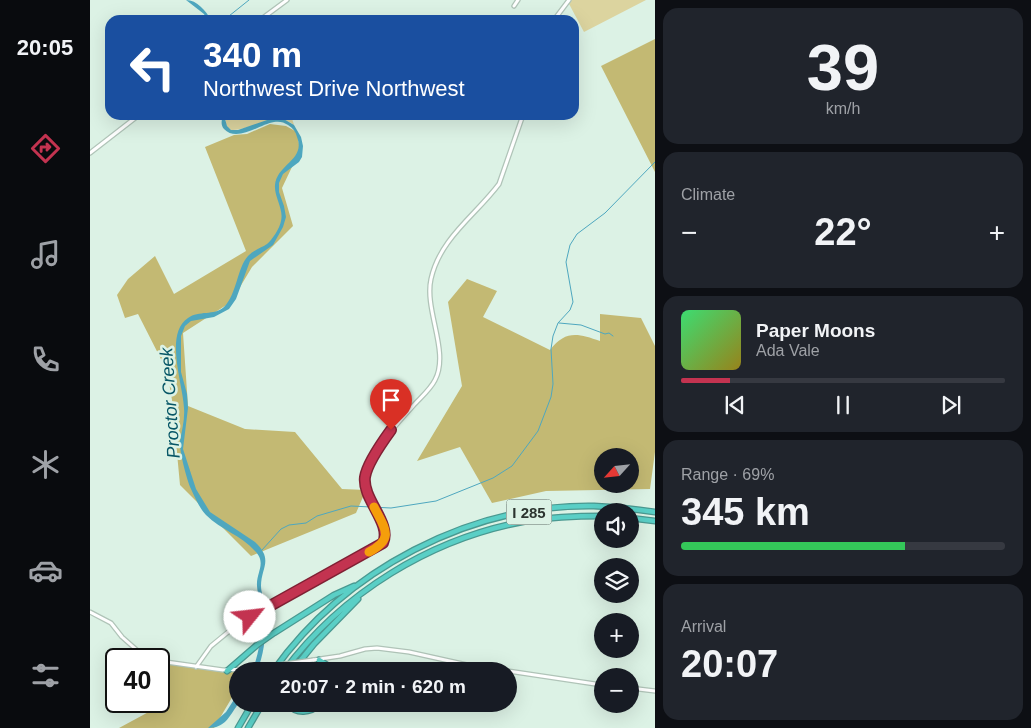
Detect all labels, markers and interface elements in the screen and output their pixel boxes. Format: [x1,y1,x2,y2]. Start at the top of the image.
text: 39 [807,31,879,104]
text: 20:05 [17,35,73,60]
icon: left [120,35,185,100]
text: 340 m [203,35,302,74]
text: Northwest Drive Northwest [203,76,465,101]
text: km/h [826,100,860,117]
icon: directions [28,131,63,166]
text: Climate [681,186,735,203]
text: 22° [814,211,872,253]
text: − [681,217,697,248]
text: + [989,217,1005,248]
icon: music [28,237,63,272]
text: Paper Moons [756,320,875,341]
icon: phone [28,342,63,377]
text: Ada Vale [756,342,820,359]
water label: Proctor Creek [156,346,184,459]
pin [370,379,412,430]
icon: arrive [377,386,405,414]
icon: previous [721,391,749,419]
icon: pause [829,391,857,419]
icon: next [937,391,965,419]
icon: climate [28,447,63,482]
north arrow [594,448,639,492]
map controls [594,448,639,713]
text: Range · 69% [681,466,774,483]
text: 345 km [681,491,810,533]
road number: I 285 [506,500,552,524]
button: sound [594,503,639,548]
icon: car [28,553,63,588]
button: layers [594,558,639,603]
position arrow [223,590,275,642]
button: + [594,613,639,658]
text: Arrival [681,618,726,635]
text: 20:07 [681,643,778,685]
speed limit sign: 40 [105,648,170,713]
icon: filters [28,658,63,693]
button: − [594,668,639,713]
text: 20:07 · 2 min · 620 m [280,676,466,697]

